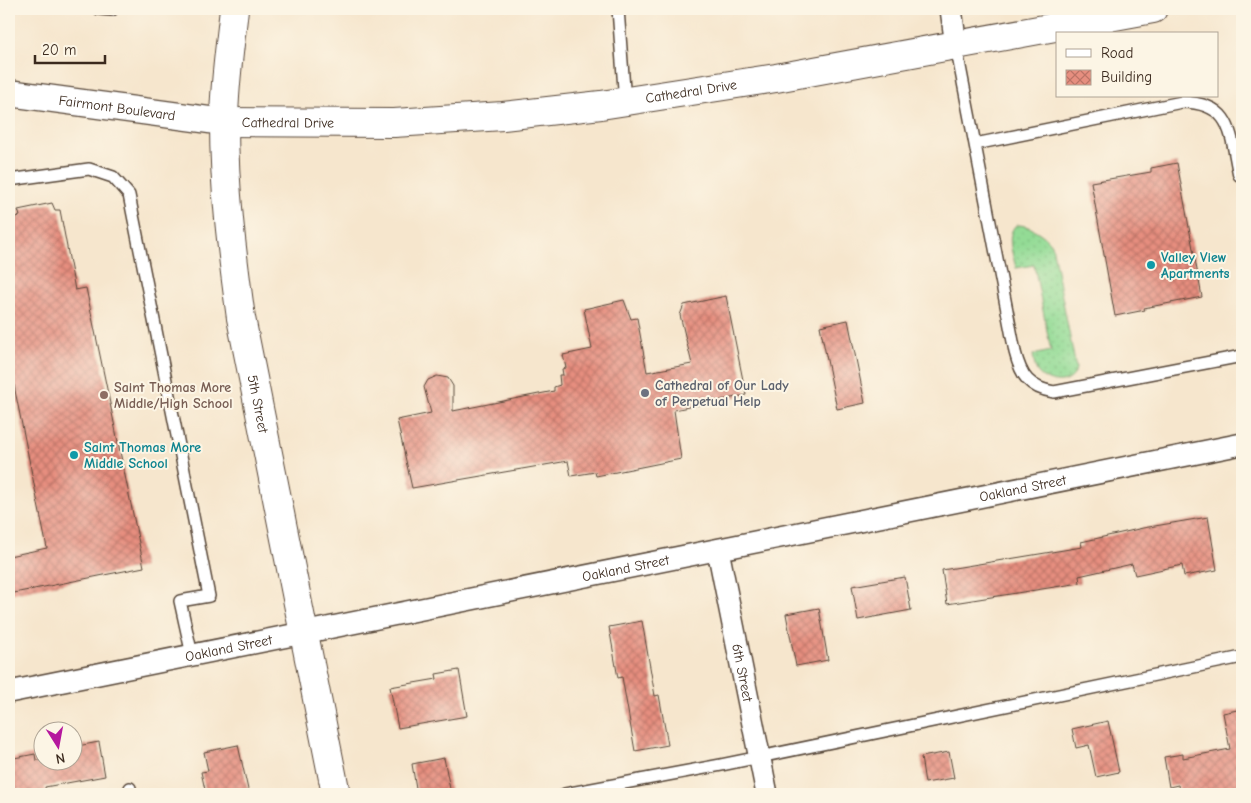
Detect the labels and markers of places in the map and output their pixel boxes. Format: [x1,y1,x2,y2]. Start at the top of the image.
place label: Valley View Apartments [1161,249,1230,282]
marker: Valley View Apartments [1145,259,1157,271]
place label: Cathedral of Our Lady of Perpetual Help [655,377,789,410]
place label: Saint Thomas More Middle/High School [114,379,232,412]
marker: Cathedral of Our Lady of Perpetual Help [639,387,651,399]
marker: Saint Thomas More Middle/High School [98,389,110,401]
place label: Saint Thomas More Middle School [84,439,201,472]
marker: Saint Thomas More Middle School [68,449,80,461]

